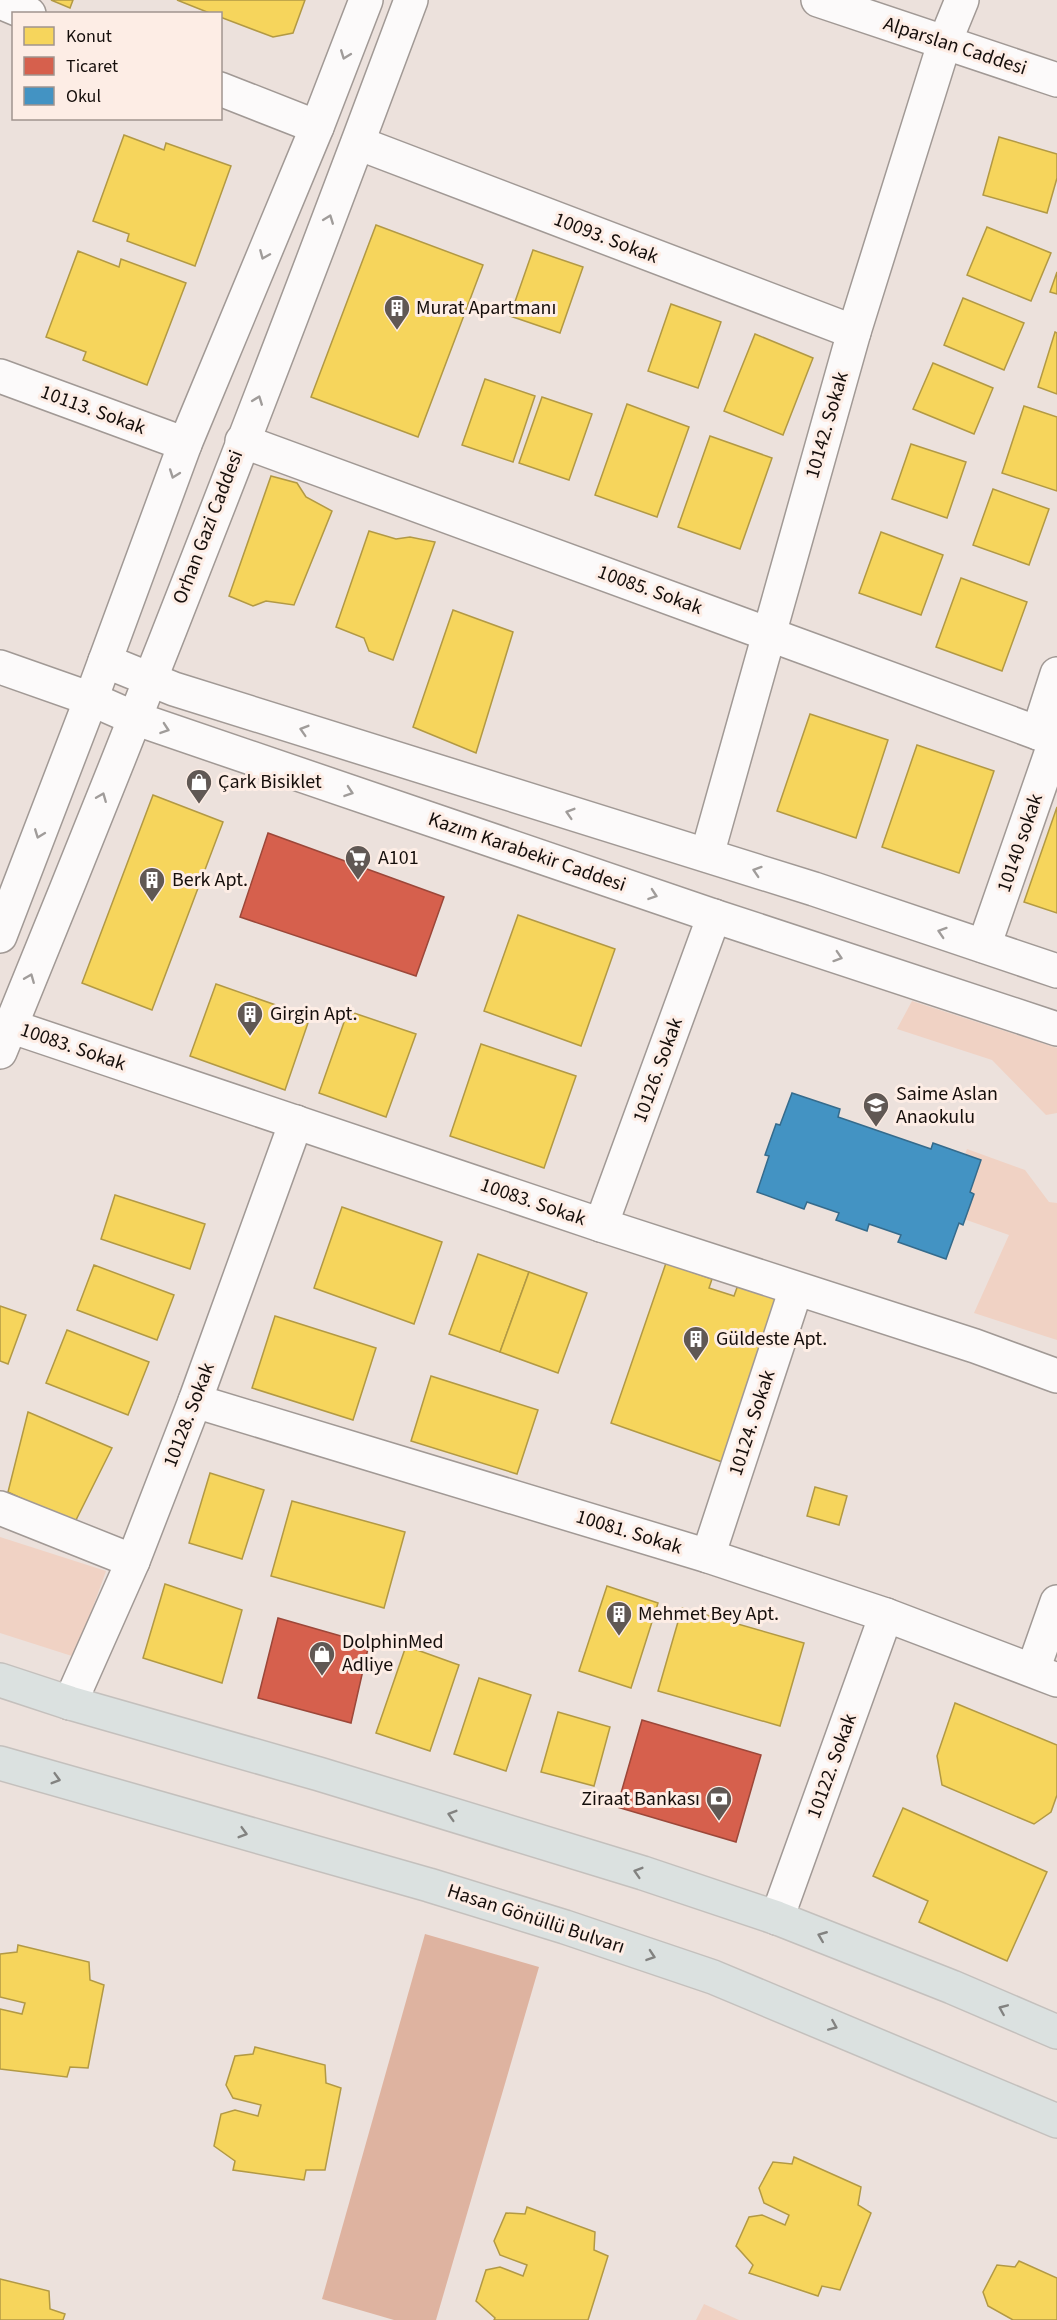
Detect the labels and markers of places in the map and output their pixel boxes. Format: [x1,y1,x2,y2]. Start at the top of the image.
building icon: Murat Apartmanı [382,293,412,331]
place label: Murat Apartmanı [416,294,556,322]
shop icon: Çark Bisiklet [184,767,214,805]
place label: Çark Bisiklet [218,768,322,796]
supermarket icon: A101 [343,843,373,881]
place label: A101 [378,844,419,872]
building icon: Berk Apt. [137,865,167,903]
place label: Berk Apt. [172,866,248,894]
building icon: Girgin Apt. [235,999,265,1037]
place label: Girgin Apt. [270,1000,357,1028]
place label: Saime Aslan Anaokulu [896,1080,998,1131]
school or university icon: Saime Aslan Anaokulu [861,1090,891,1128]
building icon: Güldeste Apt. [681,1324,711,1362]
place label: Güldeste Apt. [716,1325,827,1353]
building icon: Mehmet Bey Apt. [604,1599,634,1637]
place label: Mehmet Bey Apt. [638,1600,779,1628]
place label: DolphinMed Adliye [342,1628,444,1679]
shop icon: DolphinMed Adliye [307,1639,337,1677]
bank icon: Ziraat Bankası [704,1784,734,1822]
place label: Ziraat Bankası [581,1785,700,1813]

